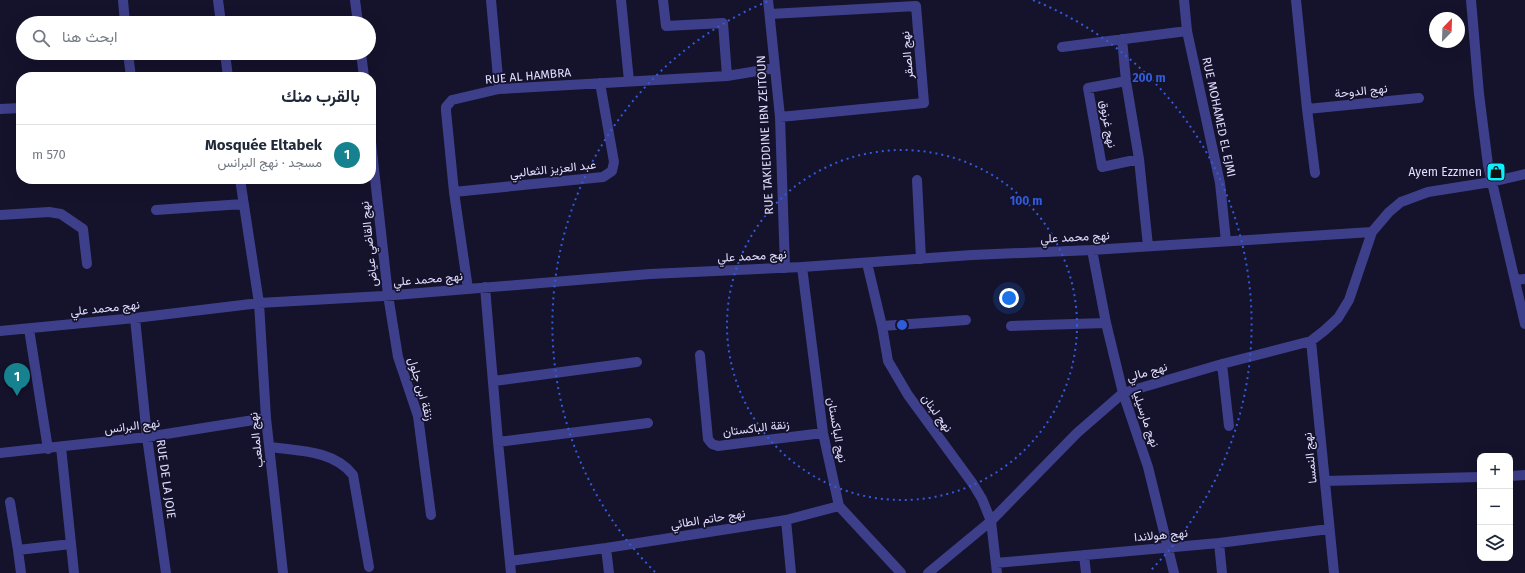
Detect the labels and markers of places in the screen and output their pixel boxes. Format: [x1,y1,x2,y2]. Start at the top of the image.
shop icon: Ayem Ezzmen [1485,161,1507,183]
place label: Ayem Ezzmen [1408,165,1482,179]
centre of rings [895,318,909,332]
pin: 1 [4,363,30,396]

